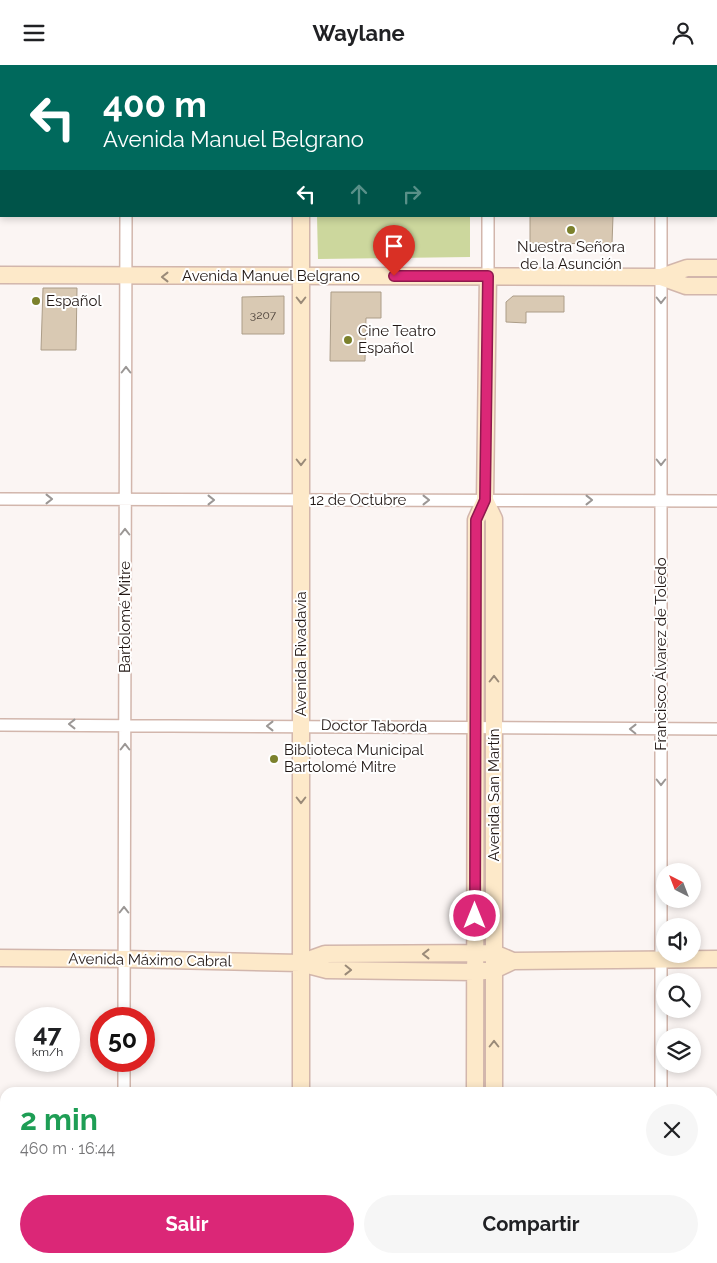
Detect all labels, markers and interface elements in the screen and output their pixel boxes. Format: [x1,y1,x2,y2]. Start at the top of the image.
icon: menu [20,19,48,47]
icon: person [669,19,697,47]
text: Waylane [312,20,405,46]
text: 400 m [103,84,207,125]
icon: left [20,85,85,150]
text: Avenida Manuel Belgrano [103,126,364,152]
icon: left [292,180,320,208]
icon: ahead [345,180,373,208]
icon: right [398,180,426,208]
marker: Nuestra Señora de la Asunción [565,224,577,236]
pin [373,225,415,276]
icon: arrive [380,232,408,260]
place label: Nuestra Señora de la Asunción [517,238,625,273]
street label: Avenida Manuel Belgrano [182,267,360,285]
one-way arrow [160,272,168,282]
place label: Español [46,292,102,310]
marker: Español [30,295,42,307]
one-way arrow [296,296,306,304]
one-way arrow [656,296,666,304]
house number: 3207 [250,308,277,322]
place label: Cine Teatro Español [358,322,436,357]
marker: Cine Teatro Español [342,334,354,346]
one-way arrow [121,366,131,374]
one-way arrow [296,459,306,467]
one-way arrow [656,459,666,467]
street label: 12 de Octubre [310,491,406,509]
one-way arrow [45,494,53,504]
one-way arrow [208,495,215,505]
one-way arrow [422,495,430,505]
one-way arrow [585,495,593,505]
one-way arrow [120,528,130,536]
street label: Francisco Álvarez de Toledo [652,557,670,751]
street label: Bartolomé Mitre [116,561,134,673]
street label: Avenida Rivadavia [292,591,310,717]
one-way arrow [489,675,499,682]
street label: Doctor Taborda [321,716,427,736]
one-way arrow [68,719,76,729]
one-way arrow [266,720,274,731]
one-way arrow [629,724,637,734]
street label: Avenida San Martín [485,729,503,861]
place label: Biblioteca Municipal Bartolomé Mitre [284,741,425,776]
one-way arrow [120,743,130,751]
marker: Biblioteca Municipal Bartolomé Mitre [268,753,280,765]
one-way arrow [656,779,666,787]
one-way arrow [295,796,306,804]
north arrow [656,863,701,907]
map controls [656,863,701,1073]
position arrow [448,889,500,941]
one-way arrow [119,906,129,914]
button: sound [656,918,701,963]
one-way arrow [422,949,430,959]
street label: Avenida Máximo Cabral [68,950,233,970]
one-way arrow [344,965,352,976]
button: search [656,973,701,1018]
speed limit sign: 50 [90,1007,155,1072]
text: 47 [33,1018,62,1048]
button: layers [656,1028,701,1073]
one-way arrow [489,1040,499,1048]
text: km/h [32,1045,63,1059]
text: 2 min [20,1102,98,1137]
button: close [646,1104,698,1156]
text: 460 m · 16:44 [20,1139,115,1158]
button: Salir [20,1195,354,1253]
button: Compartir [364,1195,698,1253]

